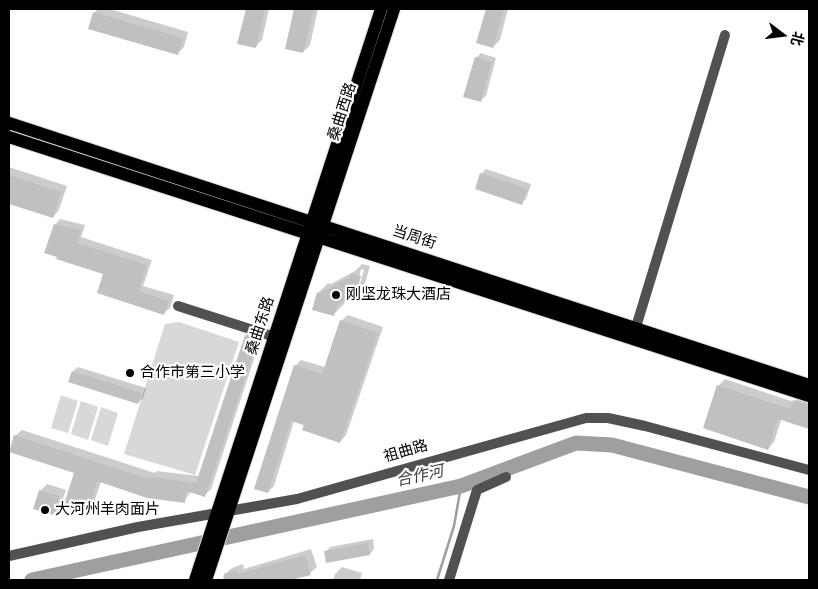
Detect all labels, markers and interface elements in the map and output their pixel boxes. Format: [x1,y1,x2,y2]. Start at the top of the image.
north arrow [758,10,808,60]
text: 北 [786,30,809,48]
street label: 桑曲西路 [325,81,361,143]
street label: 当周街 [390,222,438,254]
place label: 刚坚龙珠大酒店 [346,286,451,304]
marker: 刚坚龙珠大酒店 [330,289,342,301]
street label: 桑曲东路 [243,295,279,357]
place label: 合作市第三小学 [140,364,245,382]
marker: 合作市第三小学 [124,367,136,379]
street label: 祖曲路 [382,437,430,467]
water label: 合作河 [395,463,445,491]
place label: 大河州羊肉面片 [55,501,160,519]
marker: 大河州羊肉面片 [39,504,51,516]

